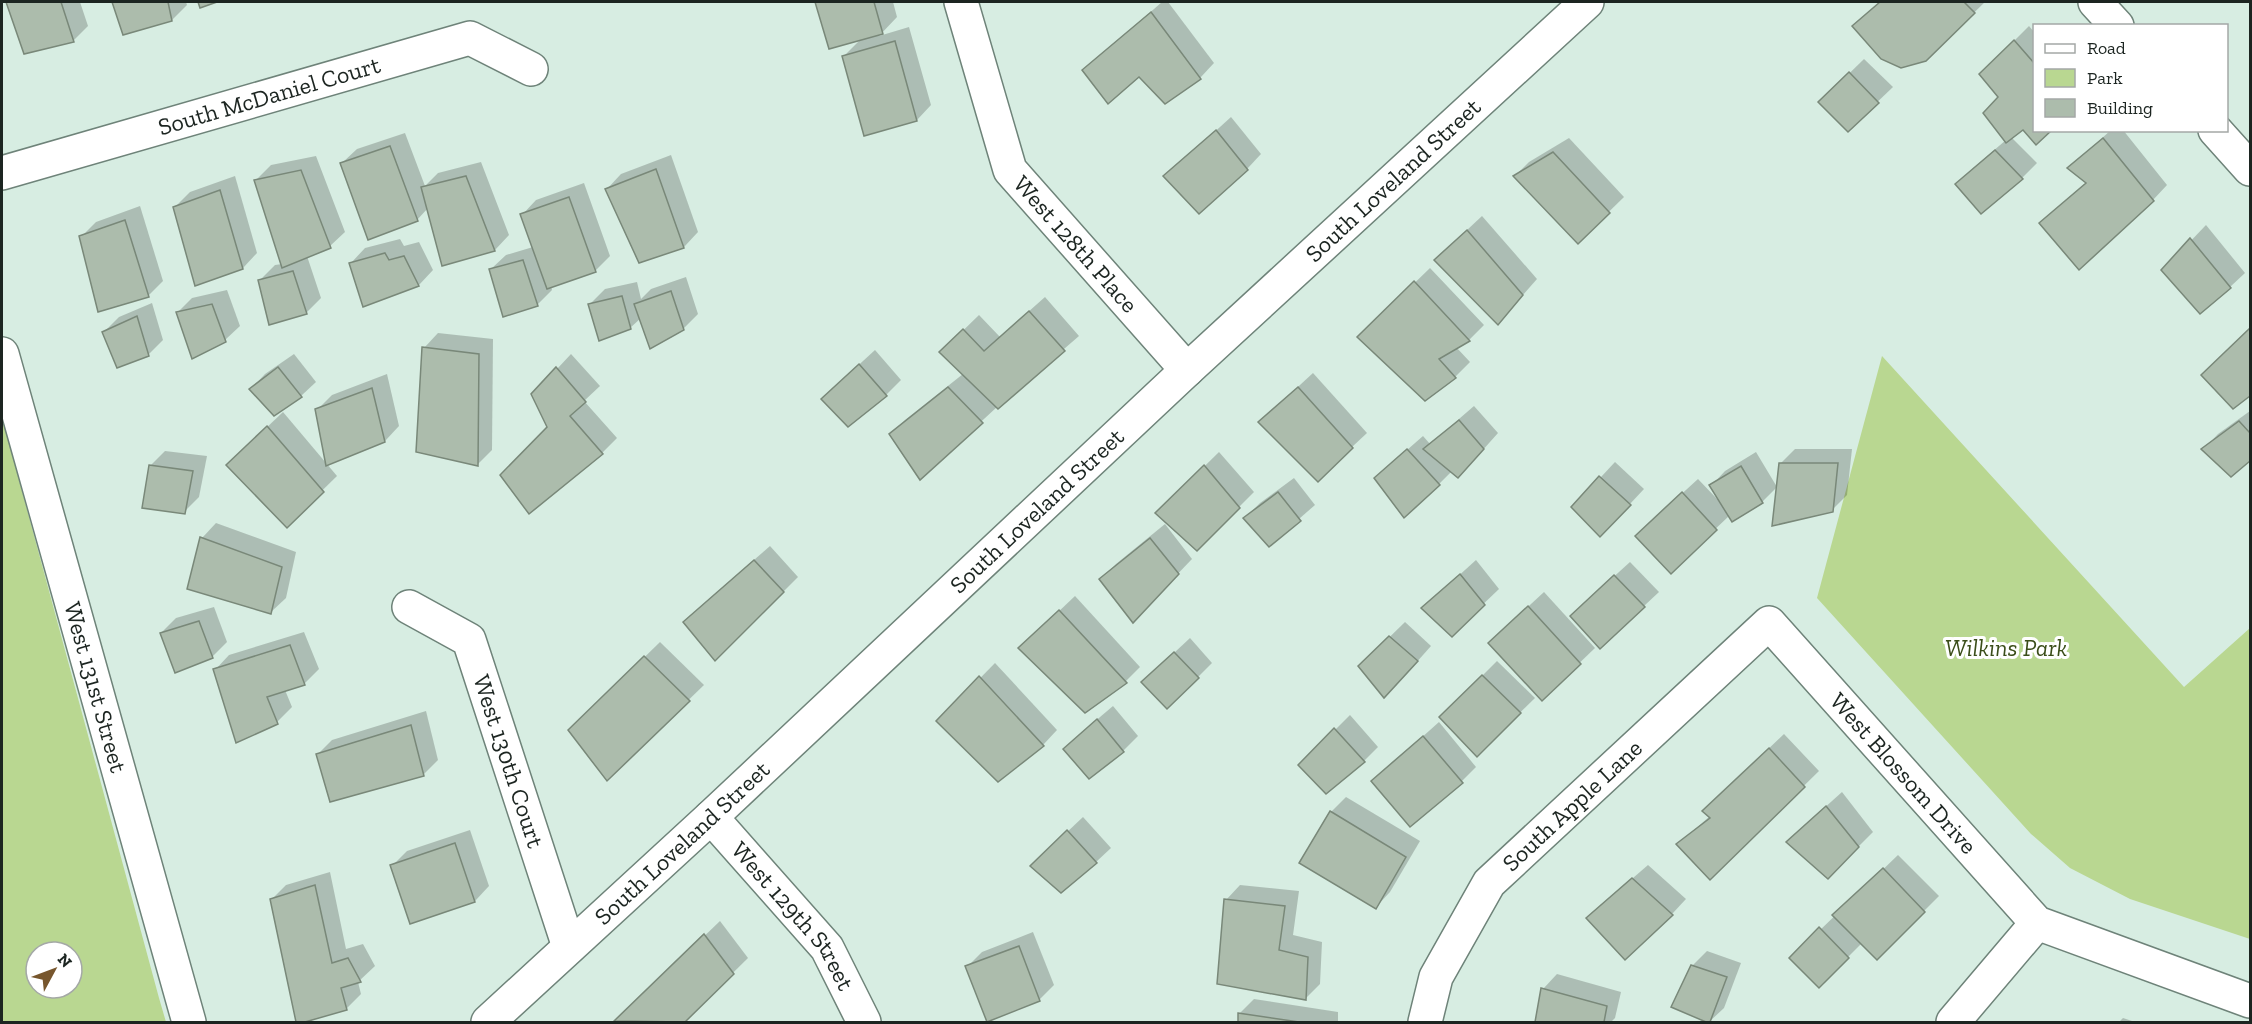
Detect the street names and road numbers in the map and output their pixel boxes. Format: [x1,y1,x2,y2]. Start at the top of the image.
street label: South McDaniel Court [155,50,384,141]
street label: South Loveland Street [1299,92,1487,268]
street label: West 128th Place [1008,169,1144,318]
street label: South Loveland Street [944,422,1130,599]
street label: West 131st Street [58,598,133,776]
street label: West 130th Court [467,671,551,851]
street label: West Blossom Drive [1824,686,1983,860]
street label: South Apple Lane [1496,733,1648,877]
street label: South Loveland Street [588,755,775,931]
street label: West 129th Street [725,835,861,995]

